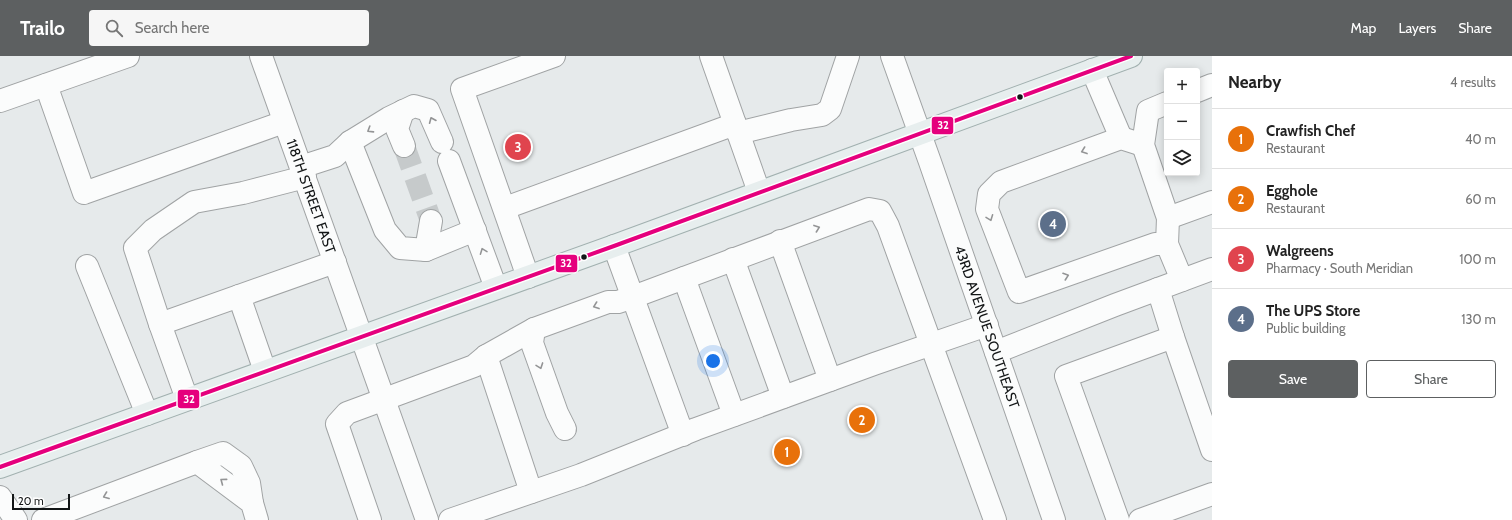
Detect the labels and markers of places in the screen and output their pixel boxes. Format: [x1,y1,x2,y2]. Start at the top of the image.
unlabelled marker [1015,92,1025,102]
pin: 3 [505,132,531,162]
pin: 4 [1040,209,1066,239]
unlabelled marker [579,252,589,262]
pin: 2 [849,405,875,435]
pin: 1 [774,437,800,467]

